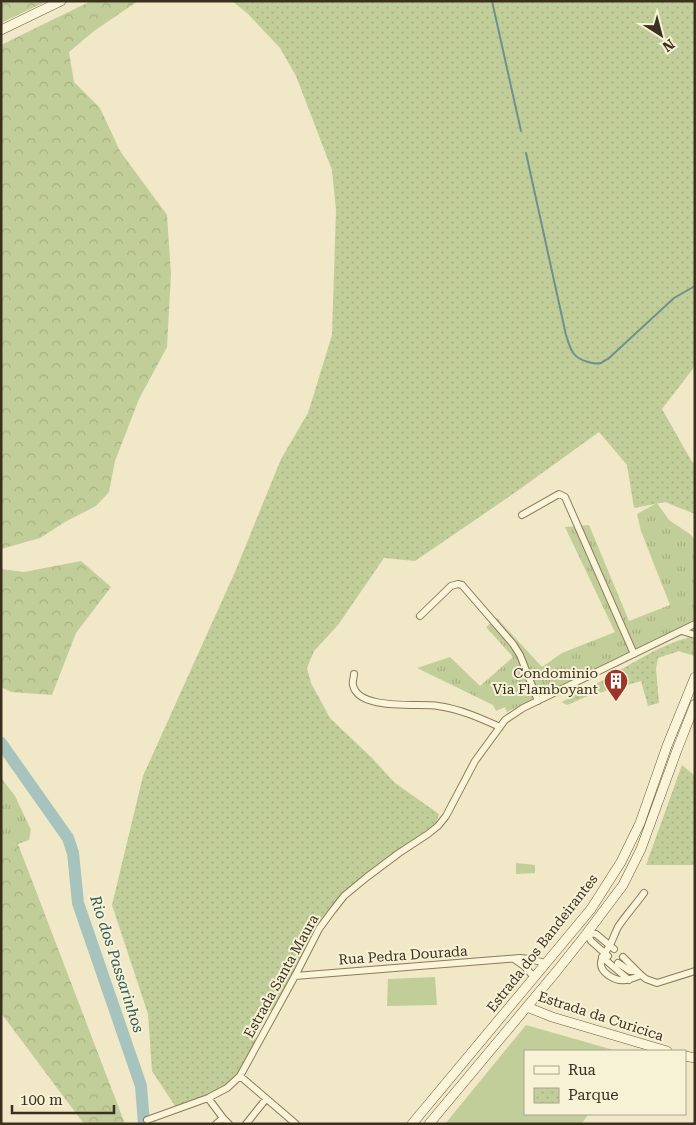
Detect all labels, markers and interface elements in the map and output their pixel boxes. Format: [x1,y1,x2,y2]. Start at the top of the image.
north arrow [636,10,686,60]
text: N [659,36,678,55]
place label: Condominio Via Flamboyant [493,665,598,697]
building icon: Condominio Via Flamboyant [603,668,629,702]
street label: Estrada dos Bandeirantes [483,871,601,1015]
water label: Rio dos Passarinhos [86,892,148,1035]
street label: Estrada Santa Maura [240,911,322,1040]
street label: Rua Pedra Dourada [338,942,468,967]
street label: Estrada da Curicica [536,988,666,1044]
legend [524,1050,686,1115]
text: Rua [568,1061,596,1079]
scale bar [12,1082,115,1114]
text: Parque [568,1086,619,1104]
text: 100 m [20,1091,63,1109]

